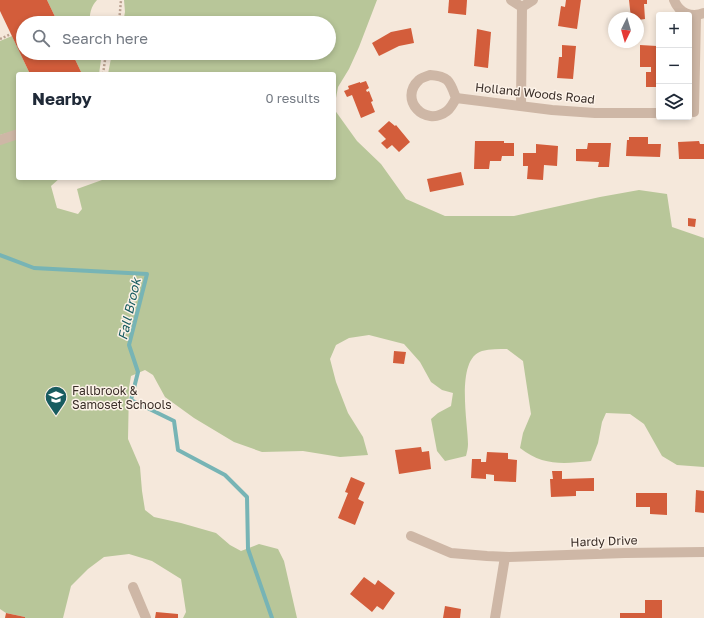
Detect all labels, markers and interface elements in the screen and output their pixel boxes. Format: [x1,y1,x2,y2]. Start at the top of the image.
north arrow [608,12,644,48]
map controls [656,12,692,120]
button: + [656,12,692,48]
search box [16,16,336,60]
icon: search [30,27,52,49]
text: Search here [62,29,148,47]
button: − [656,48,692,84]
street label: Holland Woods Road [474,79,596,107]
button: layers [656,84,692,120]
text: Nearby [32,88,92,109]
text: 0 results [265,90,320,106]
water label: Fall Brook [114,275,144,341]
place label: Fallbrook & Samoset Schools [72,383,172,412]
school or university icon: Fallbrook & Samoset Schools [43,384,69,417]
street label: Hardy Drive [570,532,638,550]

